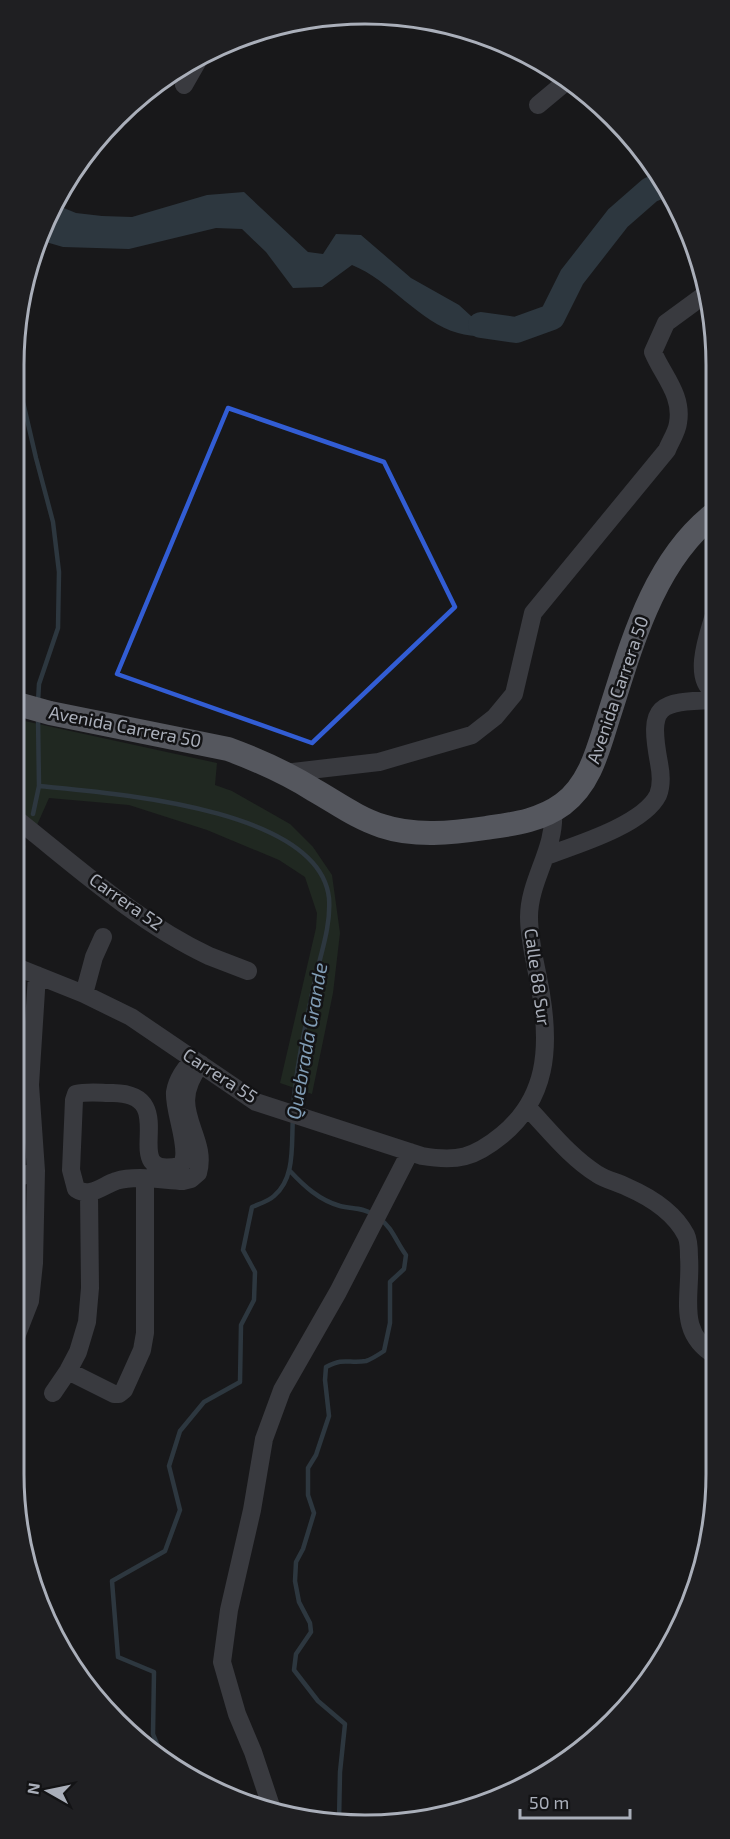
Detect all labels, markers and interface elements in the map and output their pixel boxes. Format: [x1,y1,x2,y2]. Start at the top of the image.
street label: Avenida Carrera 50 [581,613,653,766]
street label: Avenida Carrera 50 [47,700,203,752]
street label: Carrera 52 [85,868,168,935]
street label: Calle 88 Sur [520,927,556,1027]
water label: Quebrada Grande [280,960,332,1121]
street label: Carrera 55 [179,1043,262,1107]
north arrow [18,1761,78,1821]
text: N [22,1781,43,1796]
scale bar [520,1782,630,1820]
text: 50 m [529,1791,569,1813]

